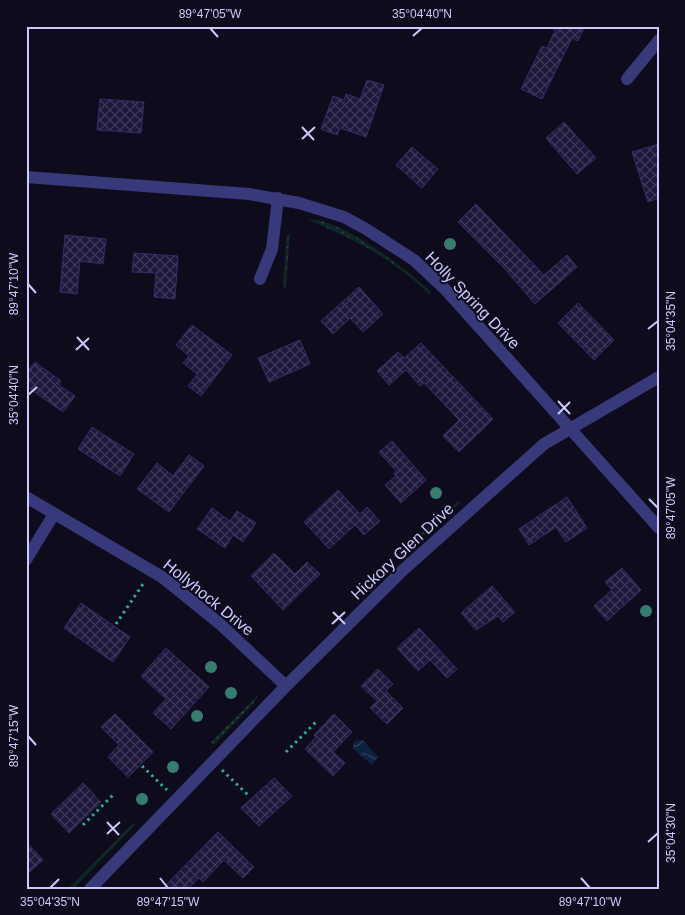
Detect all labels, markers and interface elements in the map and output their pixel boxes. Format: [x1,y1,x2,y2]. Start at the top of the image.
text: 89°47'05"W [179,7,242,21]
text: 35°04'40"N [392,7,452,21]
street label: Holly Spring Drive [422,248,523,352]
text: 89°47'10"W [7,252,21,315]
text: 35°04'35"N [664,291,678,351]
text: 35°04'40"N [7,365,21,425]
text: 89°47'05"W [664,476,678,539]
street label: Hickory Glen Drive [348,500,457,603]
street label: Hollyhock Drive [160,556,257,639]
text: 89°47'15"W [7,704,21,767]
text: 35°04'30"N [664,803,678,863]
text: 35°04'35"N [20,895,80,909]
text: 89°47'15"W [137,895,200,909]
text: 89°47'10"W [559,895,622,909]

